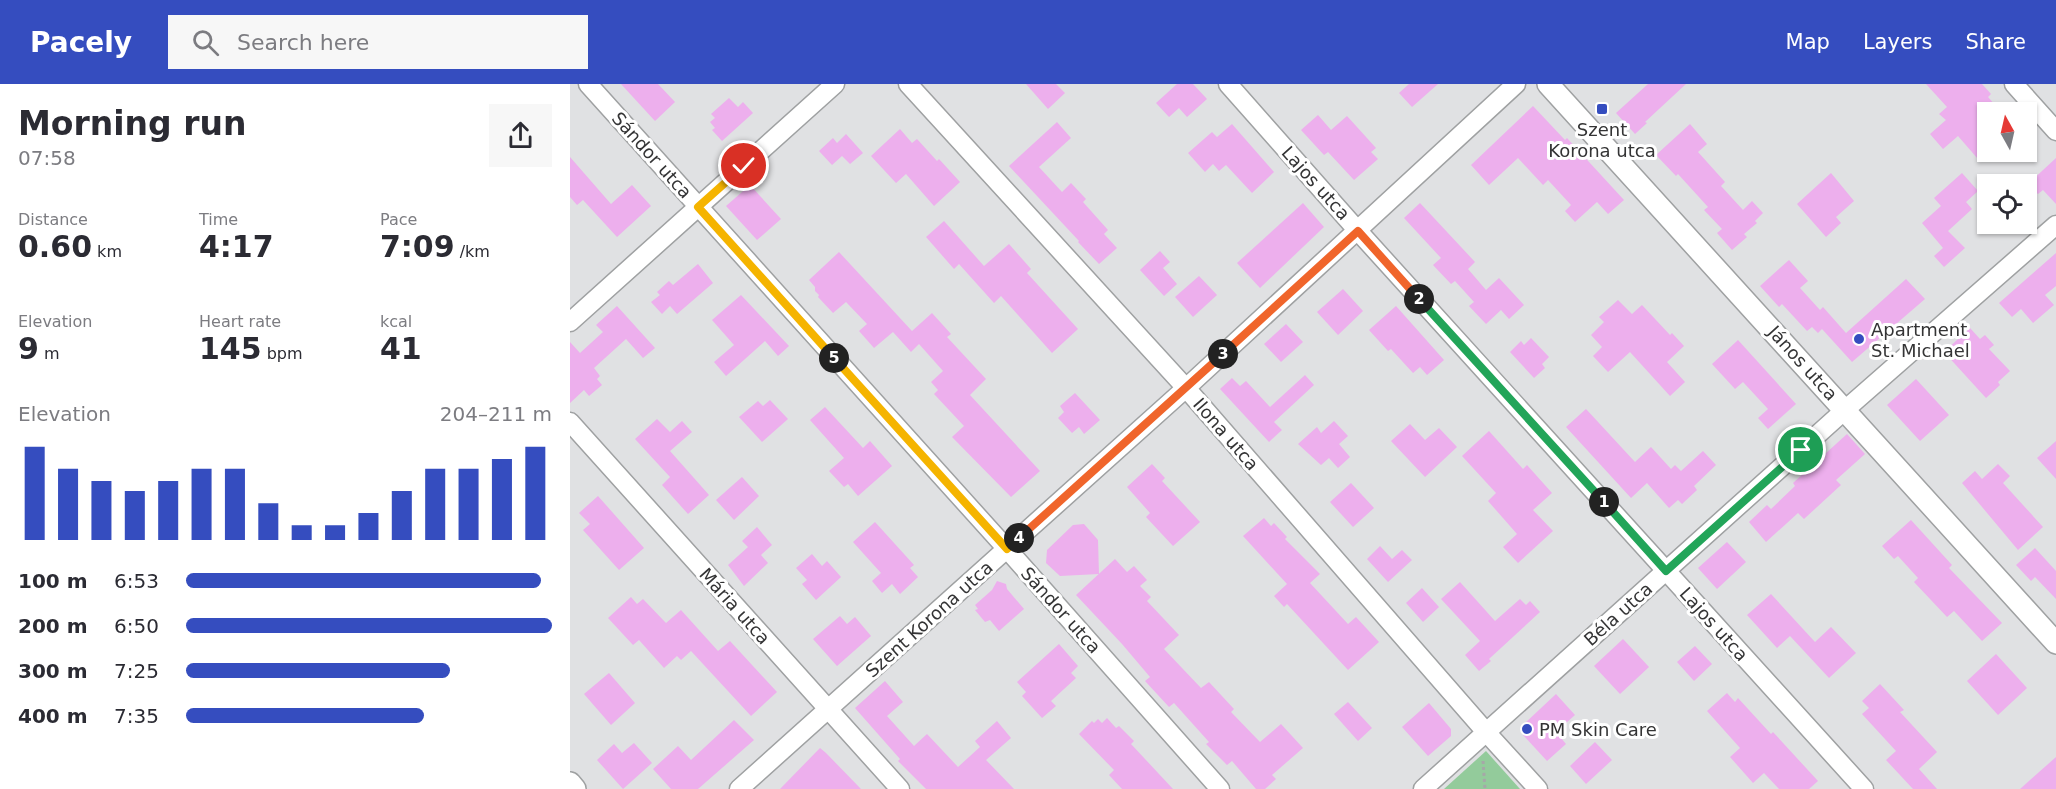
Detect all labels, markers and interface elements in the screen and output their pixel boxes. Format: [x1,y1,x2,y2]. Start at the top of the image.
search box [168,15,588,69]
text: Pacely [30,26,132,59]
icon: search [189,26,222,59]
text: Search here [237,30,369,55]
text: Map [1786,30,1830,54]
text: Layers [1863,30,1932,54]
text: Share [1965,30,2026,54]
marker: Szent Korona utca [1595,102,1609,116]
north arrow [1977,102,2037,162]
map controls [1977,102,2037,234]
text: Morning run [18,104,246,143]
button: share [489,104,552,167]
street label: Sándor utca [608,108,696,202]
place label: Szent Korona utca [1548,119,1656,161]
pin [718,140,769,191]
street label: Lajos utca [1278,142,1354,224]
text: 07:58 [18,146,76,170]
icon: check [727,149,760,182]
button: locate [1977,174,2037,234]
text: Distance [18,210,88,229]
text: Time [199,210,238,229]
text: Pace [380,210,417,229]
text: 0.60 [18,229,92,264]
text: 4:17 [199,229,274,264]
text: 7:09 [380,229,455,264]
text: km [92,242,122,261]
text: /km [455,242,490,261]
pin: 2 [1404,284,1434,314]
text: 2 [1413,289,1425,308]
text: Elevation [18,312,92,331]
text: Heart rate [199,312,281,331]
text: kcal [380,312,412,331]
place label: Apartment St. Michael [1871,319,1970,361]
street label: János utca [1763,321,1842,405]
text: 9 [18,331,39,366]
text: 145 [199,331,262,366]
text: 41 [380,331,422,366]
marker: Apartment St. Michael [1852,332,1866,346]
pin: 3 [1208,339,1238,369]
pin: 5 [819,343,849,373]
text: m [39,344,60,363]
text: bpm [262,344,303,363]
text: 3 [1217,344,1229,363]
text: 5 [828,348,840,367]
street label: Ilona utca [1189,394,1263,474]
text: Elevation [18,402,111,426]
text: 204–211 m [440,402,552,426]
pin [1775,424,1826,475]
icon: arrive [1784,433,1817,466]
pin: 1 [1589,487,1619,517]
text: 1 [1598,492,1610,511]
pin: 4 [1004,523,1034,553]
text: 4 [1013,528,1025,547]
street label: Szent Korona utca [861,556,997,682]
street label: Sándor utca [1017,563,1105,657]
street label: Mária utca [695,564,775,648]
text: 100 m [18,569,88,593]
text: 6:53 [114,569,159,593]
street label: Béla utca [1580,578,1656,650]
street label: Lajos utca [1676,583,1752,665]
text: 200 m [18,614,88,638]
text: 6:50 [114,614,159,638]
text: 300 m [18,659,88,683]
text: 7:25 [114,659,159,683]
text: 400 m [18,704,88,728]
text: 7:35 [114,704,159,728]
place label: PM Skin Care [1539,719,1657,740]
marker: PM Skin Care [1520,722,1534,736]

